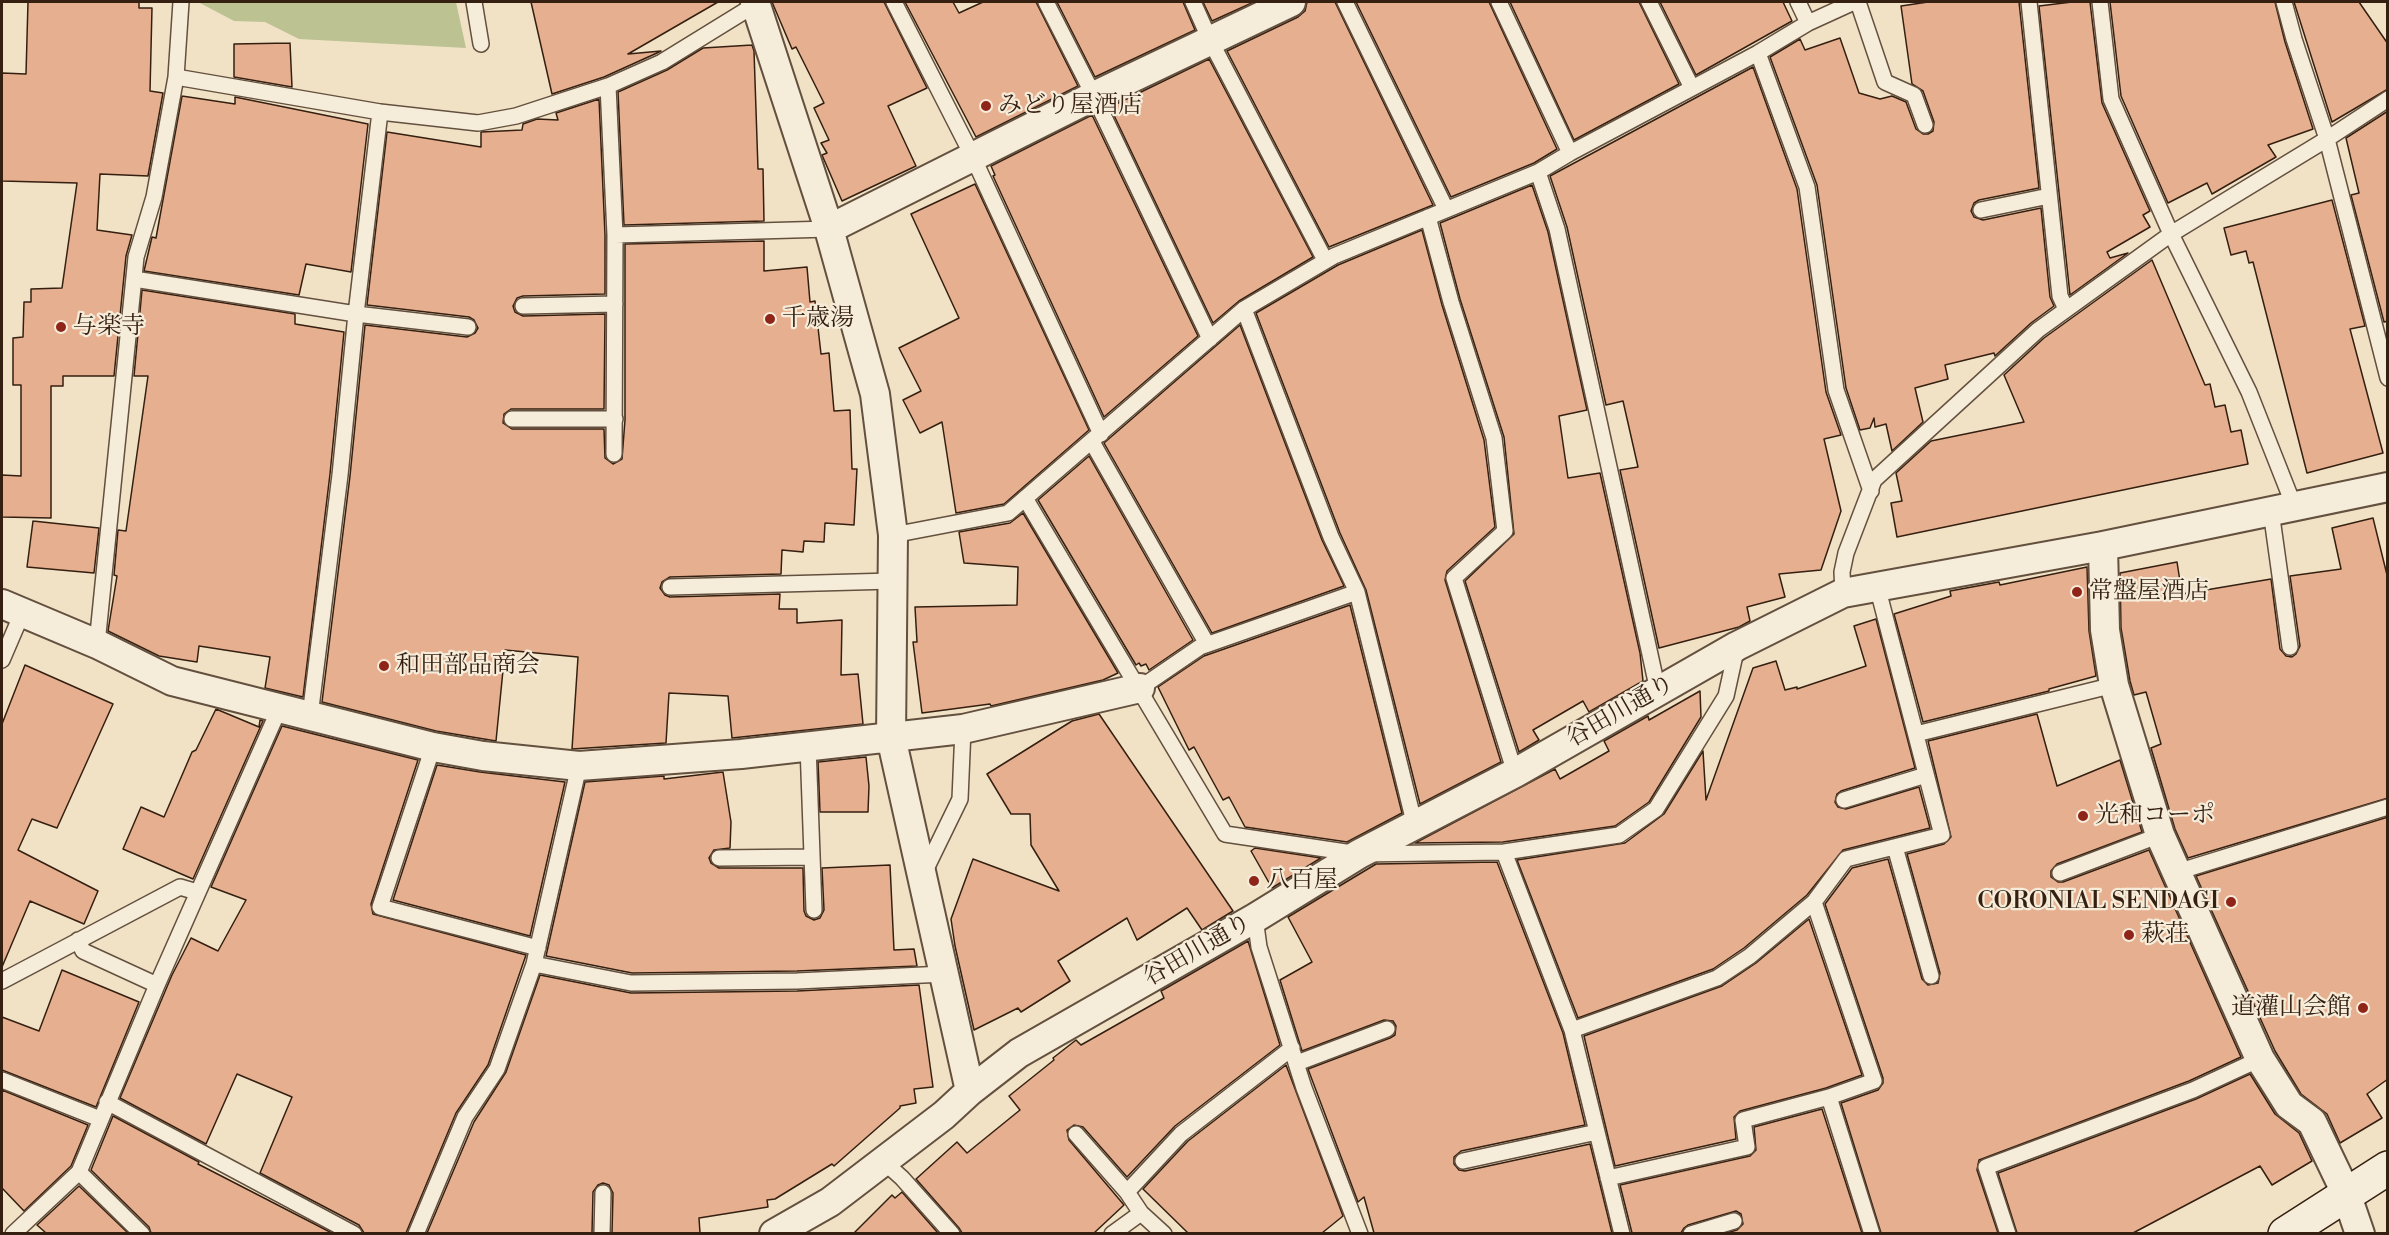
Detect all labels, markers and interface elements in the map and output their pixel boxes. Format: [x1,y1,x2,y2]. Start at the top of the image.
place label: みどり屋酒店 [998,92,1142,120]
marker: みどり屋酒店 [979,99,993,113]
place label: 千歳湯 [782,305,854,333]
marker: 千歳湯 [763,312,777,326]
place label: 与楽寺 [73,313,145,341]
marker: 与楽寺 [54,320,68,334]
place label: 常盤屋酒店 [2089,578,2209,606]
marker: 常盤屋酒店 [2070,585,2084,599]
place label: 和田部品商会 [396,652,540,680]
marker: 和田部品商会 [377,659,391,673]
street label: 谷田川通り [1562,670,1680,754]
place label: 光和コーポ [2095,802,2215,830]
marker: 光和コーポ [2076,809,2090,823]
place label: 八百屋 [1266,867,1338,895]
marker: 八百屋 [1247,874,1261,888]
place label: CORONIAL SENDAGI [1977,888,2219,916]
marker: CORONIAL SENDAGI [2224,895,2238,909]
street label: 谷田川通り [1139,909,1257,993]
place label: 萩荘 [2141,921,2189,949]
marker: 萩荘 [2122,928,2136,942]
place label: 道灌山会館 [2231,994,2351,1022]
marker: 道灌山会館 [2356,1001,2370,1015]

